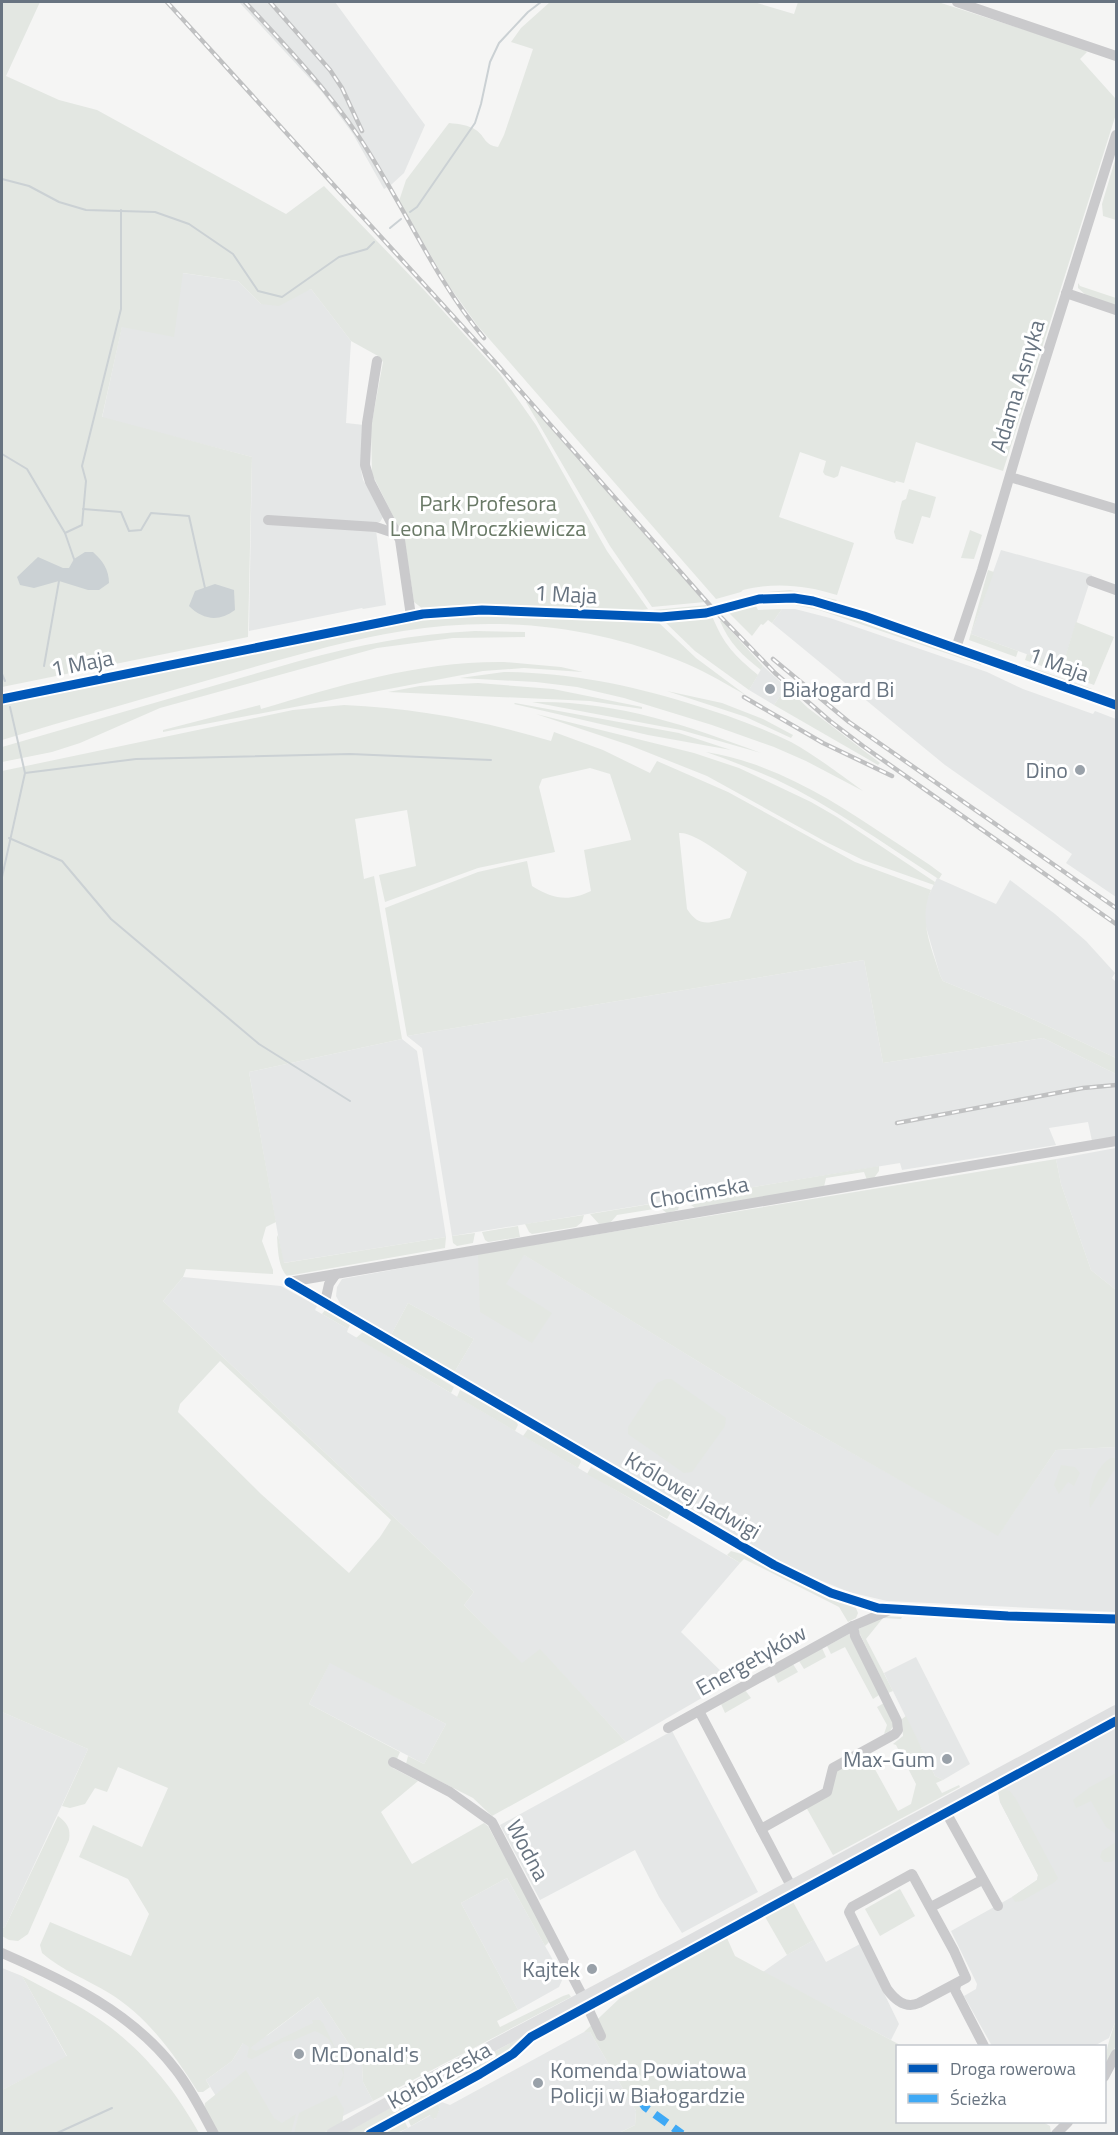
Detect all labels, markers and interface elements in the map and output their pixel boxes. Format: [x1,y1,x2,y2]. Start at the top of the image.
street label: Adama Asnyka [981,316,1053,456]
park label: Park Profesora Leona Mroczkiewicza [390,486,586,545]
street label: 1 Maja [534,575,598,613]
street label: 1 Maja [1024,637,1094,691]
street label: 1 Maja [48,640,116,686]
place label: Białogard Bi [782,672,894,706]
marker: Białogard Bi [763,682,777,696]
place label: Dino [1026,753,1068,787]
marker: Dino [1073,763,1087,777]
street label: Chocimska [647,1167,751,1217]
street label: Królowej Jadwigi [619,1442,767,1548]
street label: Energetyków [690,1616,813,1704]
place label: Max-Gum [843,1742,935,1776]
marker: Max-Gum [940,1752,954,1766]
street label: Wodna [498,1813,558,1887]
place label: Kajtek [522,1952,580,1986]
marker: Kajtek [585,1962,599,1976]
street label: Kołobrzeska [381,2032,497,2118]
place label: McDonald's [311,2037,419,2071]
legend [896,2045,1106,2123]
marker: McDonald's [292,2047,306,2061]
place label: Komenda Powiatowa Policji w Białogardzie [550,2053,747,2112]
text: Droga rowerowa [950,2055,1076,2082]
marker: Komenda Powiatowa Policji w Białogardzie [531,2076,545,2090]
text: Ścieżka [950,2085,1006,2112]

